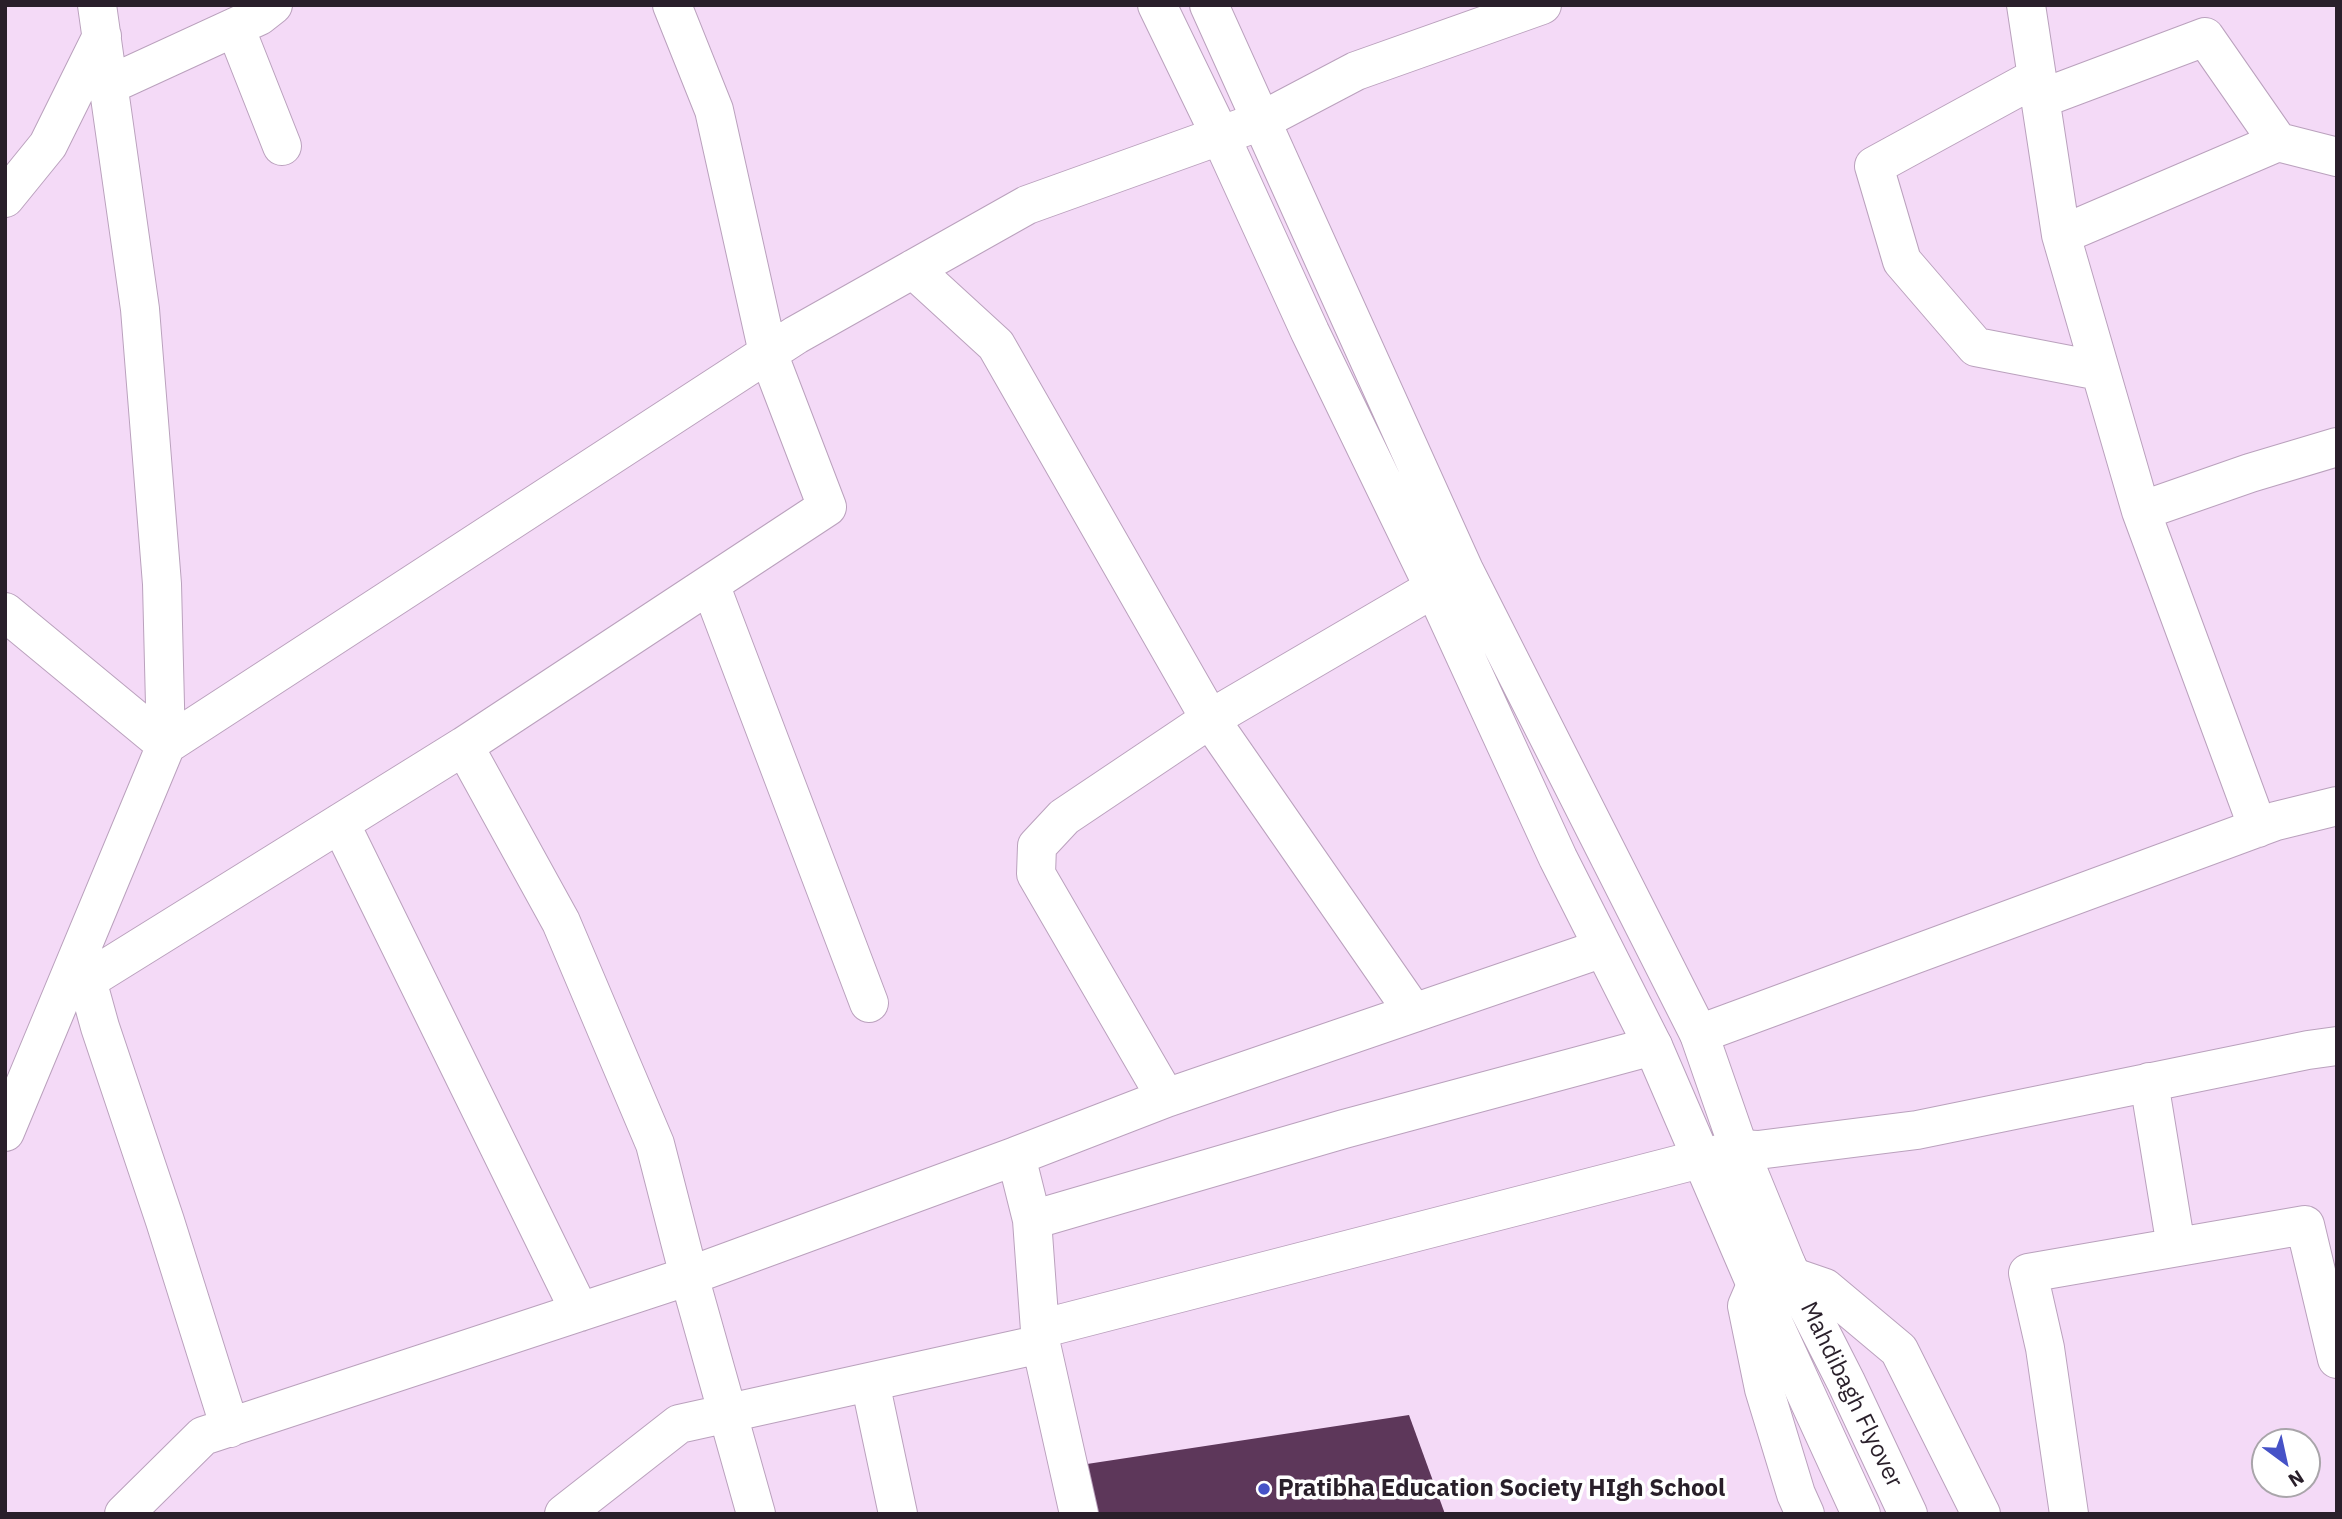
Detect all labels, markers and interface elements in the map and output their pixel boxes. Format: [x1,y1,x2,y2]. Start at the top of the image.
street label: Mahdibagh Flyover [1794,1297,1908,1493]
north arrow [2251,1428,2321,1498]
text: N [2284,1465,2309,1493]
place label: Pratibha Education Society HIgh School [1278,1475,1725,1503]
marker: Pratibha Education Society HIgh School [1256,1481,1272,1497]

